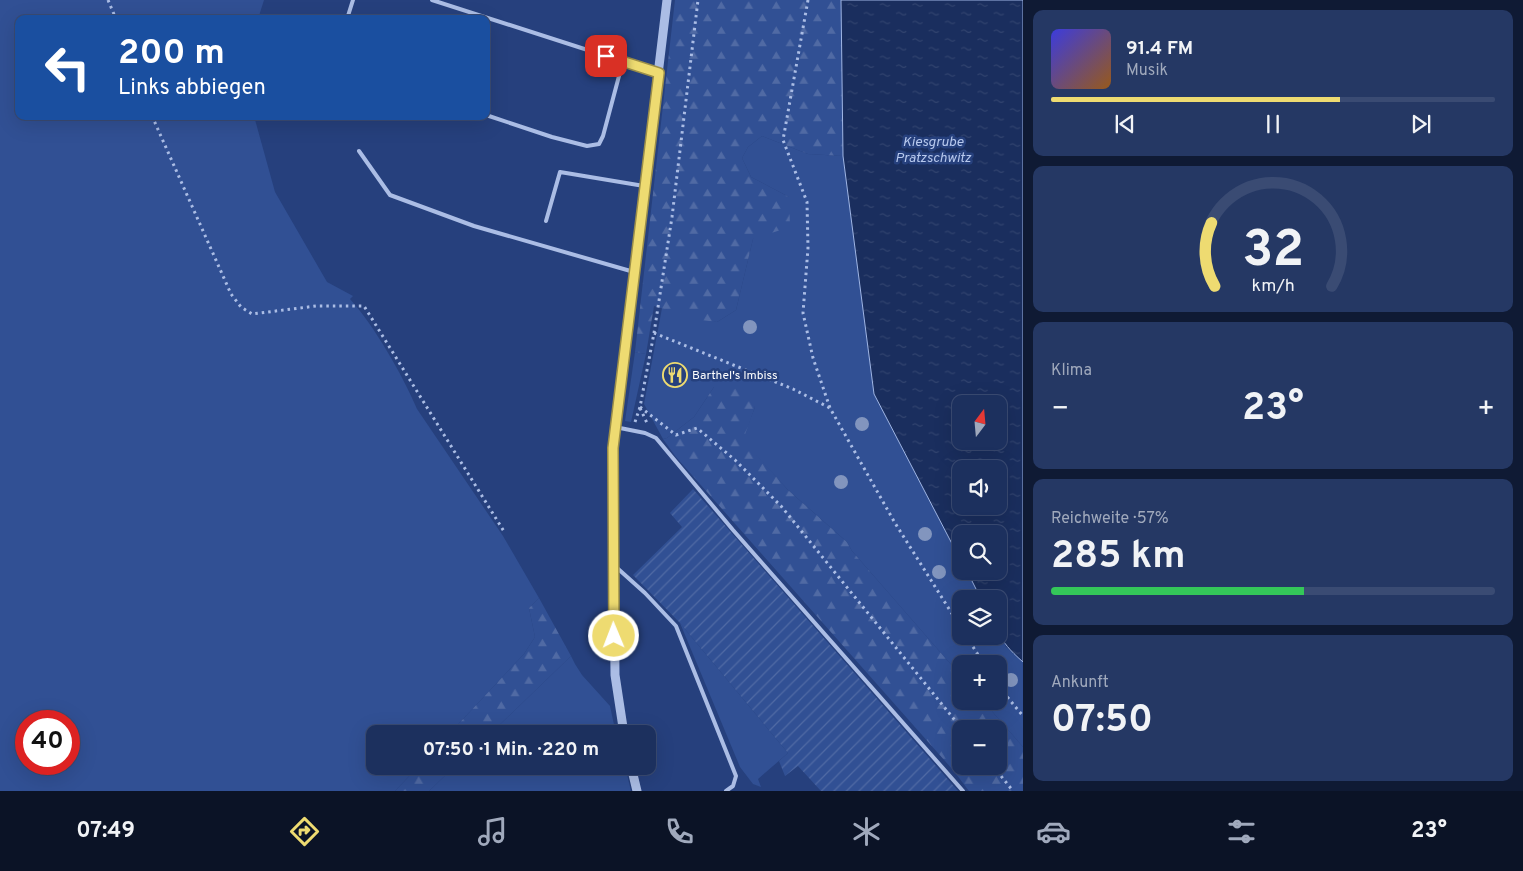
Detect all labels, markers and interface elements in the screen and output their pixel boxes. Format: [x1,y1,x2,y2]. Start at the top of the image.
text: 200 m [118,32,225,76]
icon: left [35,35,100,100]
pin [585,35,627,77]
text: 91.4 FM [1126,37,1193,61]
icon: arrive [592,42,620,70]
text: Musik [1126,61,1168,81]
text: Links abbiegen [118,75,266,102]
icon: previous [1111,110,1139,138]
icon: pause [1259,110,1287,138]
icon: next [1407,110,1435,138]
water label: Kiesgrube Pratzschwitz [895,134,972,167]
text: 32 [1242,219,1304,285]
text: km/h [1251,275,1295,298]
text: Klima [1051,361,1092,381]
restaurant icon: Barthel's Imbiss [662,362,688,388]
place label: Barthel's Imbiss [692,368,778,384]
text: 23° [1242,385,1304,434]
text: − [1051,392,1069,428]
text: + [1477,392,1495,428]
north arrow [952,395,1008,450]
map controls [952,395,1007,775]
button: sound [952,460,1007,515]
text: Reichweite · 57% [1051,509,1169,529]
button: search [952,525,1007,580]
text: 285 km [1051,533,1185,582]
button: layers [952,590,1007,645]
position arrow [587,609,639,661]
button: + [952,655,1007,710]
text: Ankunft [1051,673,1109,693]
text: 07:50 [1051,697,1153,746]
speed limit sign: 40 [15,710,80,775]
button: − [952,720,1007,775]
text: 07:50 · 1 Min. · 220 m [423,738,599,762]
icon: directions [287,814,322,849]
icon: music [475,814,510,849]
icon: phone [662,814,697,849]
icon: climate [849,814,884,849]
icon: car [1036,814,1071,849]
icon: filters [1224,814,1259,849]
text: 07:49 [76,818,135,845]
text: 23° [1411,818,1447,845]

